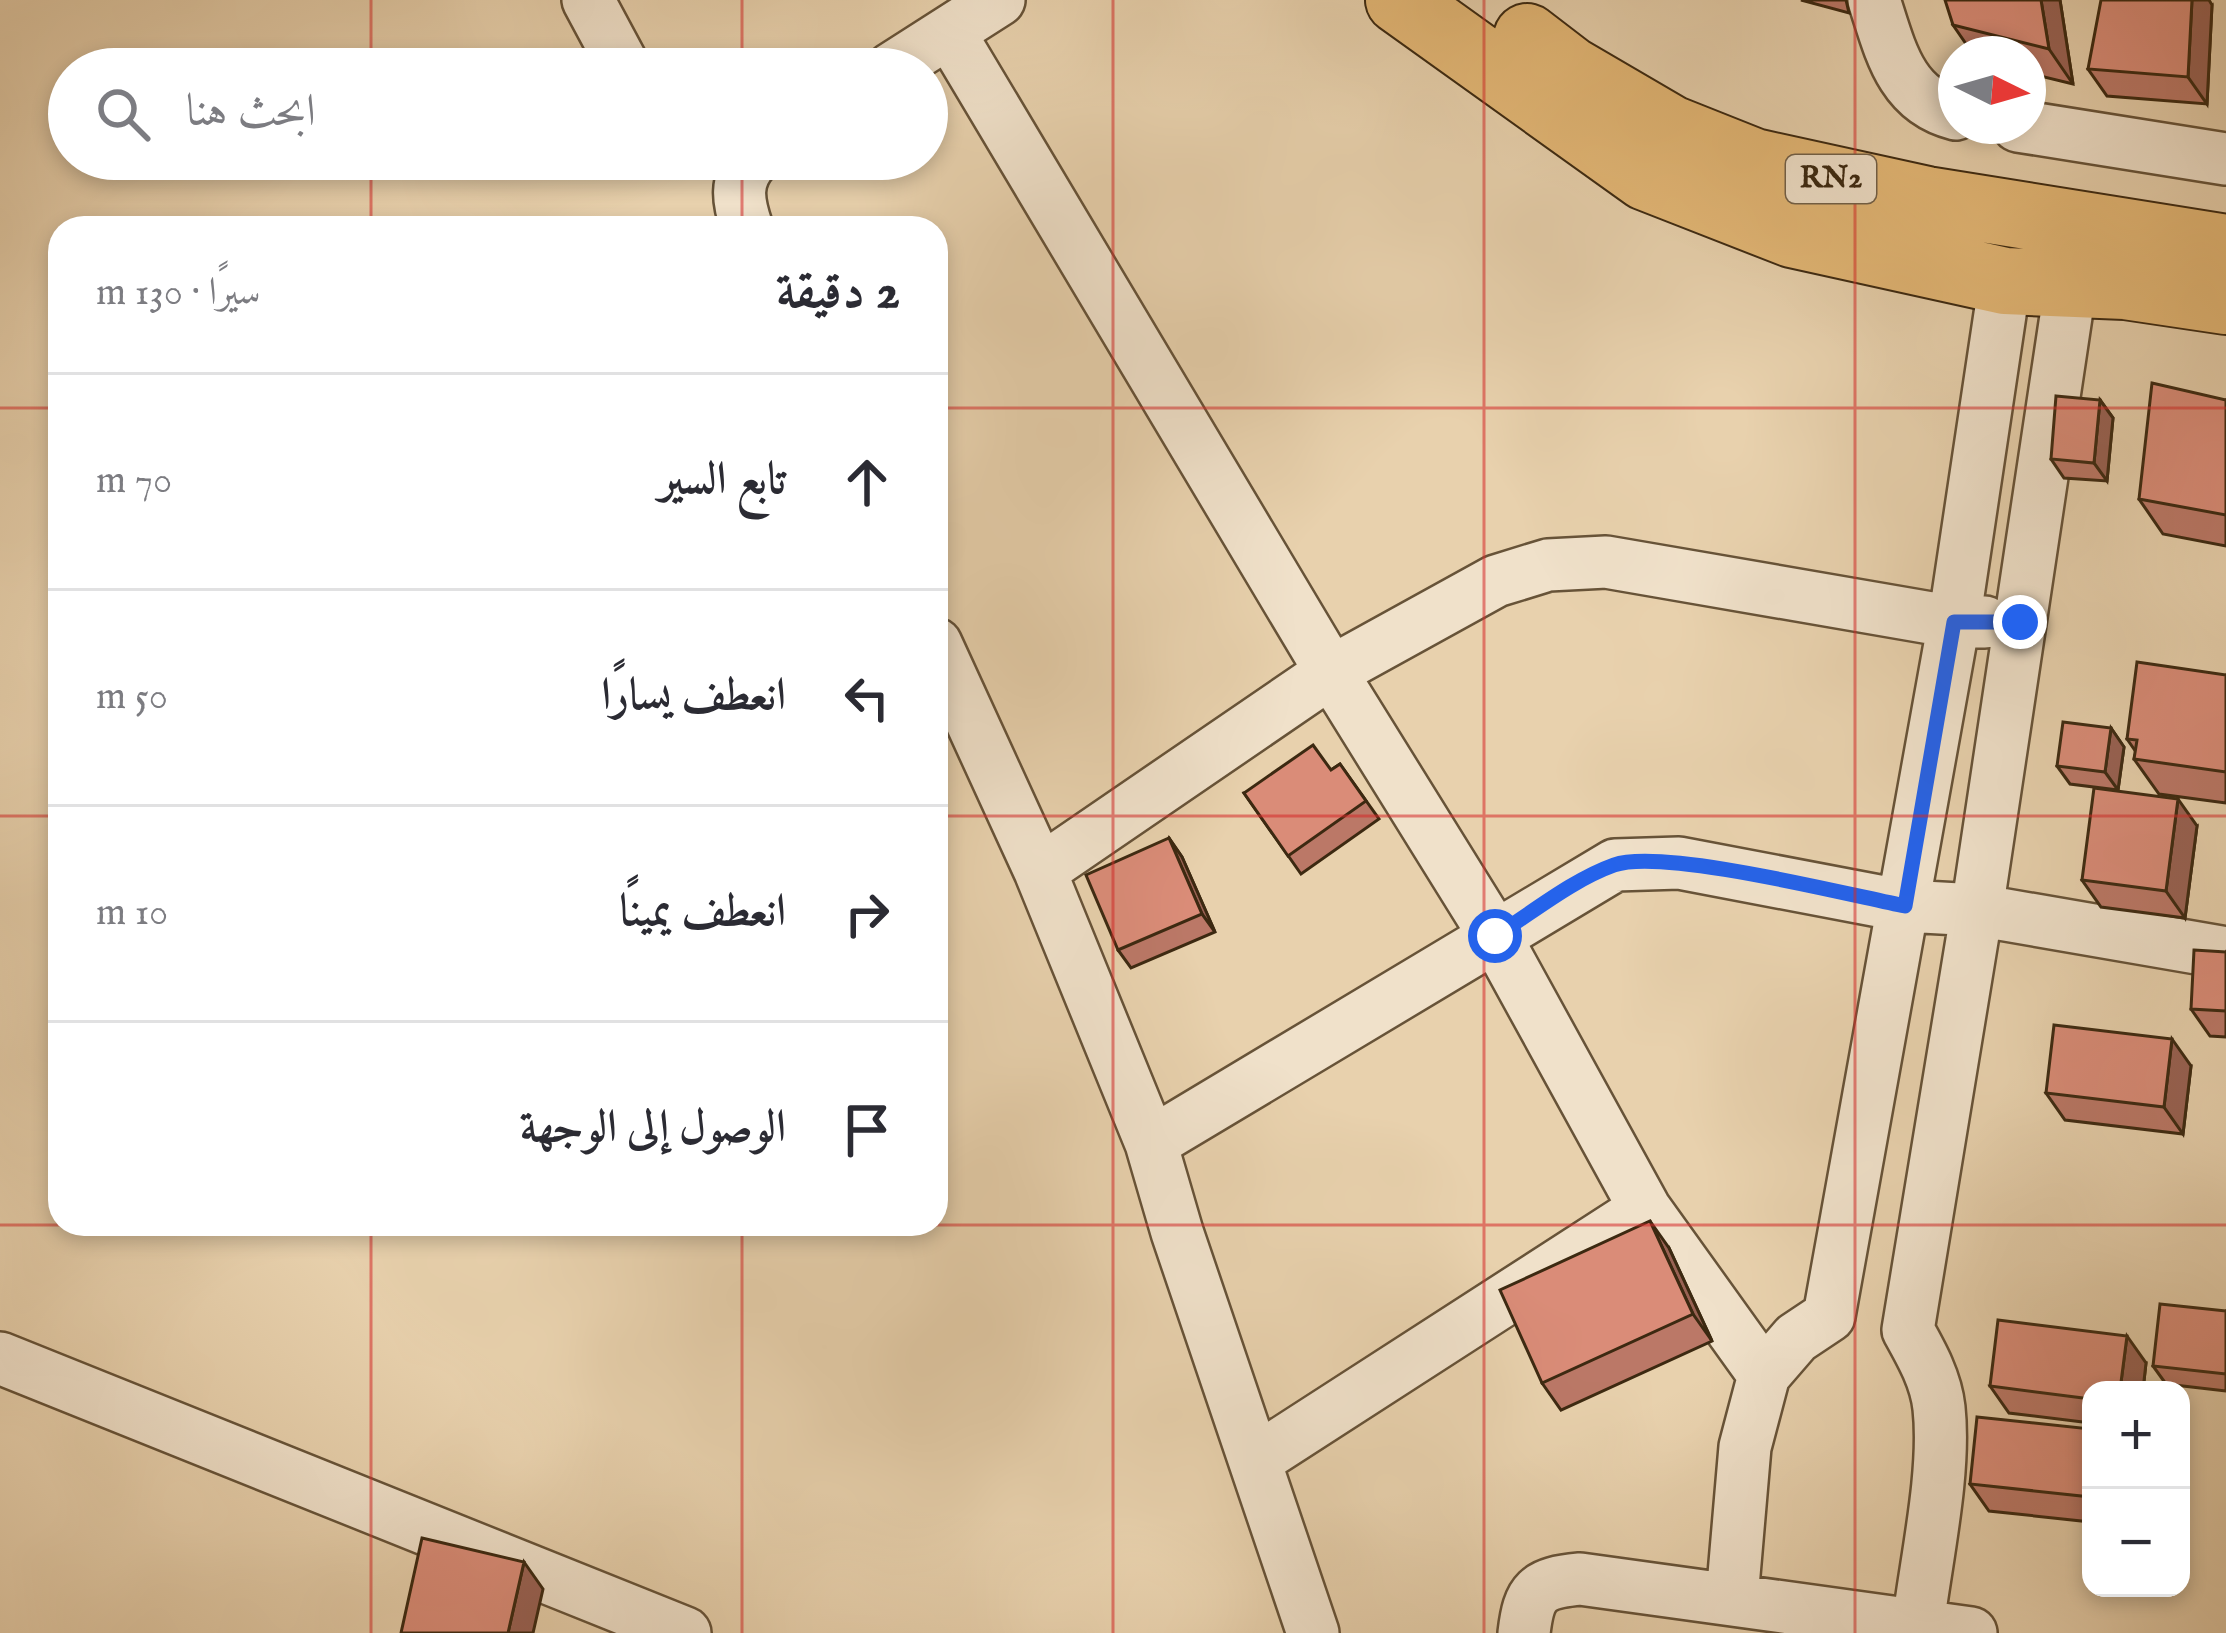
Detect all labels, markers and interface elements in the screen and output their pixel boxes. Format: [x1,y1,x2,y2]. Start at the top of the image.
north arrow [1938,36,2046,144]
search box [48,48,948,180]
icon: search [90,81,156,147]
text: ابحث هنا [186,84,316,141]
road number: RN2 [1786,155,1876,203]
text: 2 دقيقة [776,261,900,326]
text: سيرًا · 130 m [96,269,261,318]
icon: ahead [834,449,900,515]
text: تابع السير [659,452,786,509]
text: 70 m [96,457,172,506]
route end [1993,595,2047,649]
icon: left [834,665,900,731]
text: انعطف يسارًا [601,668,786,725]
text: 50 m [96,673,168,722]
icon: right [834,881,900,947]
text: انعطف يمينًا [619,884,786,941]
text: 10 m [96,889,168,938]
route start [1468,909,1522,963]
icon: arrive [834,1097,900,1163]
text: الوصول إلى الوجهة [520,1100,786,1157]
map controls [2082,1381,2190,1597]
button: + [2082,1381,2190,1489]
button: − [2082,1489,2190,1597]

